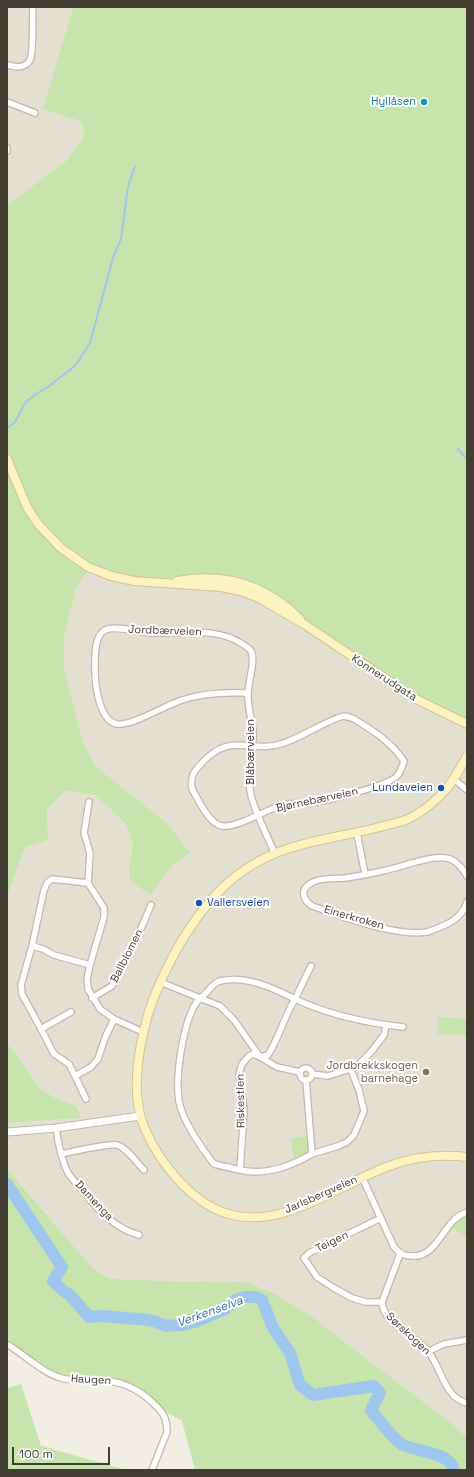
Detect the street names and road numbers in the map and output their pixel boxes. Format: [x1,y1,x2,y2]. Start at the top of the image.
street label: Jordbærveien [128,623,202,639]
street label: Konnerudgata [349,652,419,704]
street label: Blåbærveien [244,719,258,785]
street label: Bjørnebærveien [275,785,359,815]
street label: Einerkroken [322,903,386,933]
street label: Ballblomen [108,927,146,985]
street label: Riskestien [234,1074,248,1128]
street label: Jarlsbergveien [283,1173,359,1217]
street label: Damenga [72,1178,116,1224]
street label: Teigen [313,1228,351,1256]
street label: Sørskogen [383,1310,433,1358]
street label: Haugen [70,1372,112,1388]

